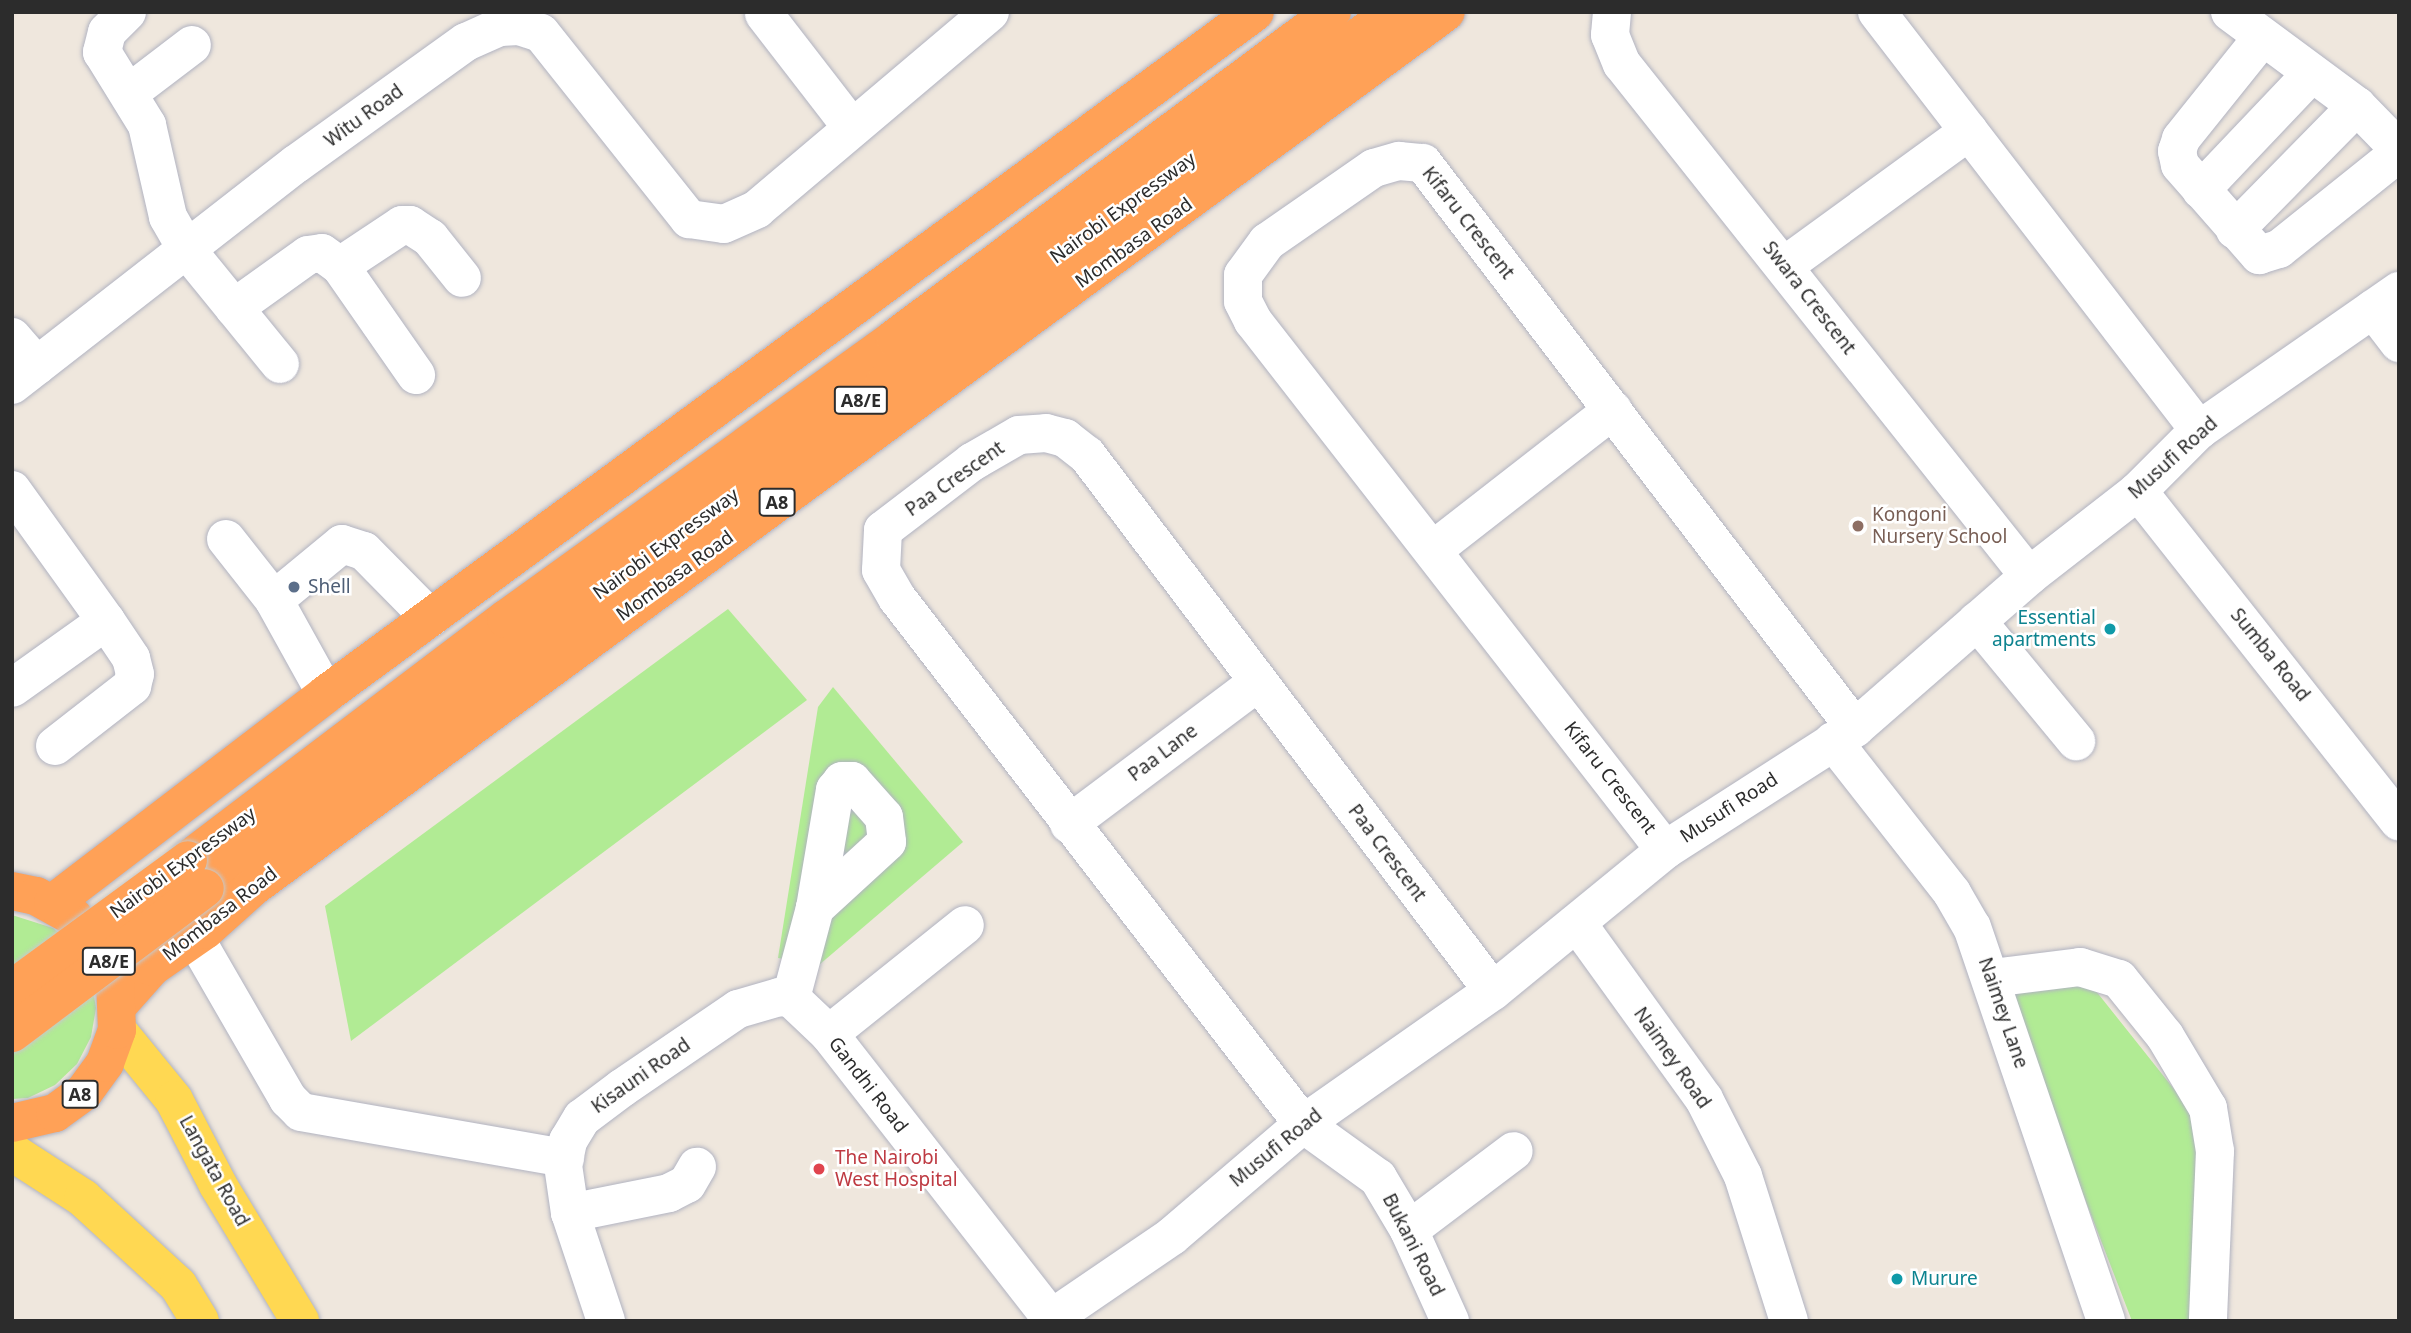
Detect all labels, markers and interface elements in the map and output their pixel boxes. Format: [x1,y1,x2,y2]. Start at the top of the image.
street label: Witu Road [320,80,408,152]
street label: Nairobi Expressway [1046,148,1200,268]
street label: Kifaru Crescent [1417,162,1519,284]
street label: Mombasa Road [1071,193,1197,293]
street label: Swara Crescent [1758,237,1860,359]
road number: A8/E [833,386,889,414]
street label: Musufi Road [2124,412,2222,504]
street label: Paa Crescent [901,437,1009,521]
street label: Nairobi Expressway [589,484,743,604]
road number: A8 [758,488,796,516]
place label: Kongoni Nursery School [1872,504,2008,548]
marker: Kongoni Nursery School [1850,518,1866,534]
street label: Mombasa Road [612,526,738,626]
place label: Shell [308,576,351,598]
marker: Shell [286,579,302,595]
street label: Sumba Road [2226,604,2314,706]
place label: Essential apartments [1992,607,2096,651]
marker: Essential apartments [2102,621,2118,637]
street label: Kifaru Crescent [1559,717,1661,839]
street label: Paa Lane [1124,720,1202,786]
street label: Musufi Road [1676,768,1782,848]
street label: Paa Crescent [1343,800,1431,906]
street label: Nairobi Expressway [106,803,260,923]
street label: Mombasa Road [158,862,282,966]
road number: A8/E [81,946,137,976]
street label: Naimey Lane [1973,955,2033,1071]
street label: Naimey Road [1629,1003,1715,1113]
street label: Gandhi Road [824,1033,912,1137]
street label: Kisauni Road [587,1034,695,1118]
road number: A8 [61,1079,99,1108]
street label: Musufi Road [1225,1104,1327,1192]
street label: Langata Road [174,1112,254,1230]
place label: The Nairobi West Hospital [835,1147,958,1191]
marker: The Nairobi West Hospital [809,1159,829,1179]
street label: Bukani Road [1377,1190,1449,1300]
place label: Murure [1911,1268,1978,1290]
marker: Murure [1889,1271,1905,1287]

